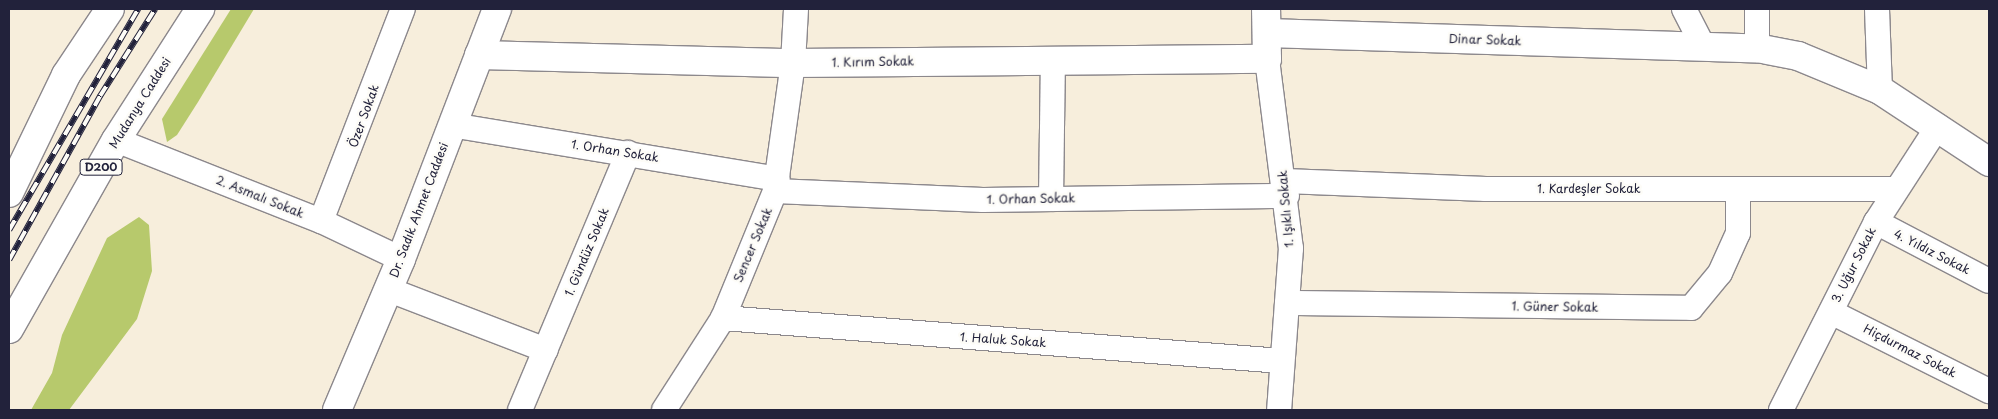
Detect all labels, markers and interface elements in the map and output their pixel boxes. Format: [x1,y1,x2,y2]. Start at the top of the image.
street label: Dinar Sokak [1449,32,1521,48]
street label: 1. Kırım Sokak [831,54,915,70]
street label: Mudanya Caddesi [106,55,174,151]
street label: Özer Sokak [346,82,382,150]
street label: 1. Orhan Sokak [570,137,660,165]
street label: Dr. Sadık Ahmet Caddesi [386,140,452,280]
road number: D200 [78,158,124,176]
street label: 1. Işıklı Sokak [1275,169,1297,249]
street label: 2. Asmalı Sokak [213,173,307,221]
street label: 1. Kardeşler Sokak [1536,182,1642,196]
street label: 1. Orhan Sokak [986,191,1076,207]
street label: 1. Gündüz Sokak [562,205,612,299]
street label: Sencer Sokak [731,205,775,285]
street label: 3. Uğur Sokak [1829,225,1879,305]
street label: 4. Yıldız Sokak [1891,226,1973,278]
street label: 1. Güner Sokak [1511,299,1599,315]
street label: Hiçdurmaz Sokak [1861,321,1959,381]
street label: 1. Haluk Sokak [960,330,1046,350]

